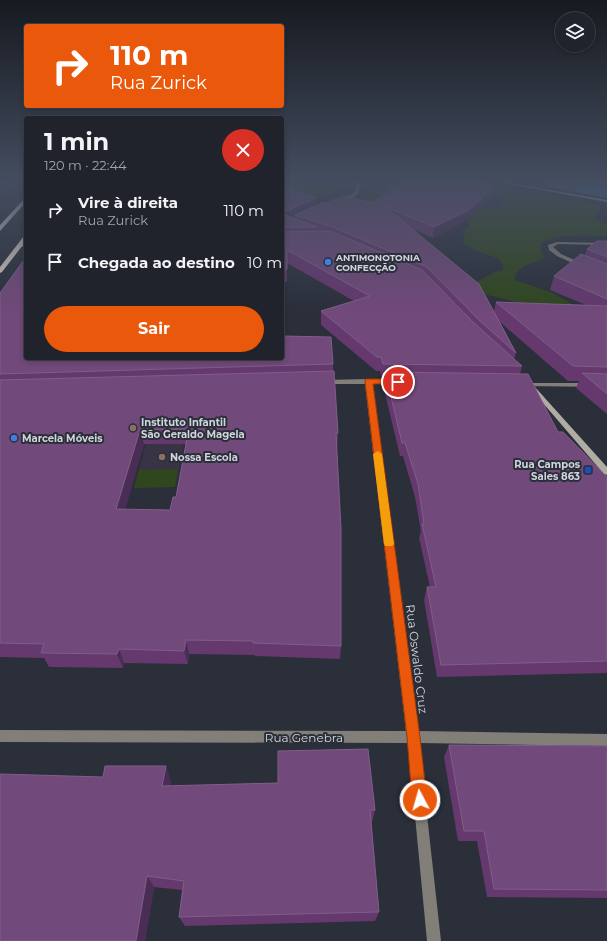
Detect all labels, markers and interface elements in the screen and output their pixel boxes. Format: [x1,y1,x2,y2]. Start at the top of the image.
map controls [555,12,595,52]
button: layers [555,12,595,52]
text: 110 m [110,38,188,72]
icon: right [44,40,96,92]
text: Rua Zurick [110,72,207,94]
text: 1 min [44,127,109,156]
button: close [222,129,264,171]
text: 120 m · 22:44 [44,157,127,173]
text: Vire à direita [78,193,178,212]
icon: right [44,199,66,221]
text: 110 m [223,201,264,220]
text: Rua Zurick [78,212,148,228]
icon: arrive [44,251,66,273]
place label: ANTIMONOTONIA CONFECÇÃO [335,252,420,273]
text: Chegada ao destino [78,253,235,272]
text: 10 m [247,253,282,272]
marker: ANTIMONOTONIA CONFECÇÃO [323,257,333,267]
button: Sair [44,306,264,352]
pin [381,365,415,399]
icon: arrive [387,371,409,393]
place label: Instituto Infantil São Geraldo Magela [141,416,245,441]
marker: Instituto Infantil São Geraldo Magela [128,423,138,433]
place label: Marcela Móveis [22,432,103,445]
marker: Marcela Móveis [9,433,19,443]
place label: Nossa Escola [170,451,238,464]
marker: Nossa Escola [157,452,167,462]
place label: Rua Campos Sales 863 [514,458,581,483]
marker: Rua Campos Sales 863 [583,465,593,475]
street label: Rua Oswaldo Cruz [403,604,431,714]
street label: Rua Genebra [265,730,343,745]
position arrow [399,779,441,821]

